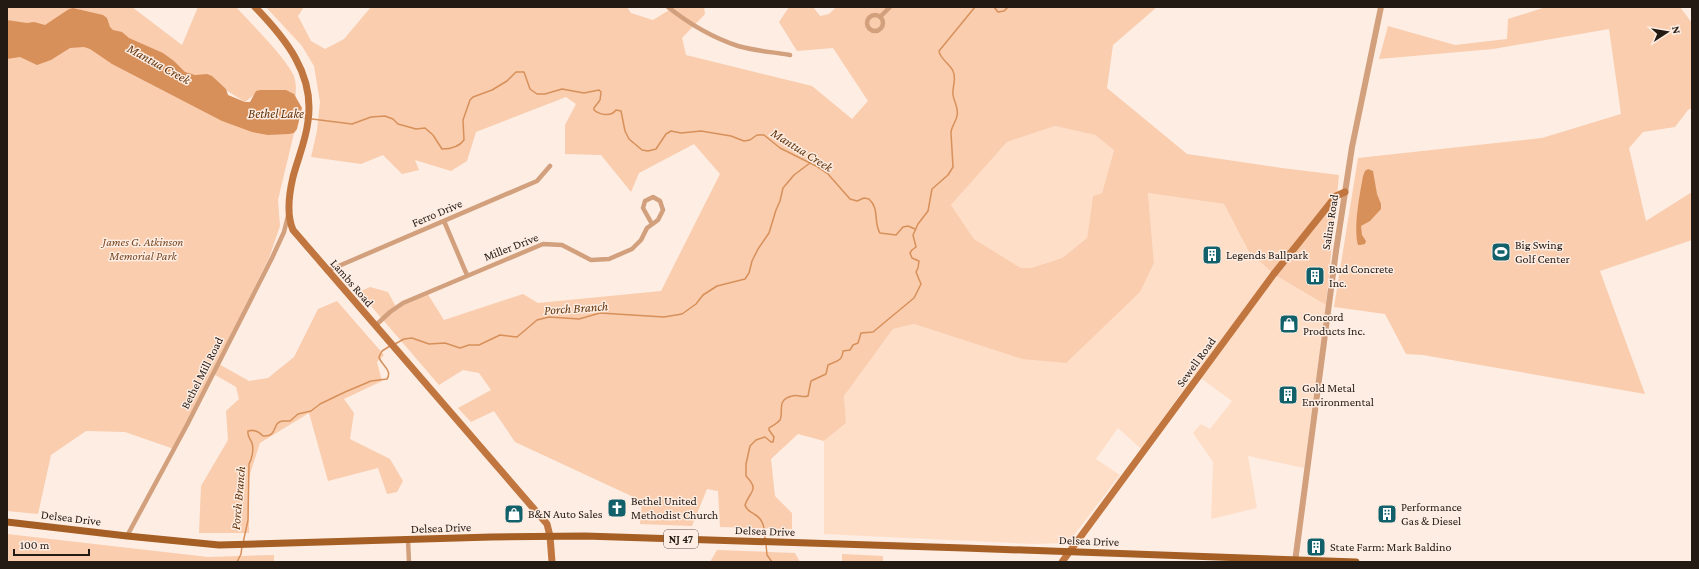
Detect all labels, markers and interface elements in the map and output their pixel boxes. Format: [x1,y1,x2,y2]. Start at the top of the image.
north arrow [1647,12,1687,52]
text: N [1670,25,1684,35]
water label: Mantua Creek [124,40,194,88]
water label: Bethel Lake [248,106,304,121]
water label: Mantua Creek [768,125,837,176]
street label: Salina Road [1319,193,1341,251]
street label: Ferro Drive [410,196,464,230]
street label: Miller Drive [482,230,540,264]
park label: James G. Atkinson Memorial Park [101,235,183,263]
place label: Big Swing Golf Center [1515,238,1570,266]
sports icon: Big Swing Golf Center [1490,241,1512,263]
building icon: Legends Ballpark [1201,244,1223,266]
place label: Legends Ballpark [1226,248,1308,262]
street label: Lambs Road [327,256,377,310]
place label: Bud Concrete Inc. [1329,262,1393,290]
building icon: Bud Concrete Inc. [1304,265,1326,287]
water label: Porch Branch [543,298,609,318]
place label: Concord Products Inc. [1303,310,1366,338]
shop icon: Concord Products Inc. [1278,313,1300,335]
street label: Bethel Mill Road [178,334,226,411]
street label: Sewell Road [1173,334,1219,389]
place label: Gold Metal Environmental [1302,381,1374,409]
building icon: Gold Metal Environmental [1277,384,1299,406]
water label: Porch Branch [228,465,248,531]
place label: Bethel United Methodist Church [631,494,719,522]
church icon: Bethel United Methodist Church [606,497,628,519]
place label: Performance Gas & Diesel [1401,500,1462,528]
shop icon: B&N Auto Sales [503,503,525,525]
building icon: Performance Gas & Diesel [1376,503,1398,525]
street label: Delsea Drive [40,507,102,529]
place label: B&N Auto Sales [528,507,603,521]
street label: Delsea Drive [411,520,471,536]
street label: Delsea Drive [735,523,795,539]
road number: NJ 47 [664,530,698,548]
scale bar [14,531,89,557]
street label: Delsea Drive [1059,533,1119,549]
building icon: State Farm: Mark Baldino [1305,536,1327,558]
text: 100 m [20,538,50,552]
place label: State Farm: Mark Baldino [1330,540,1451,554]

